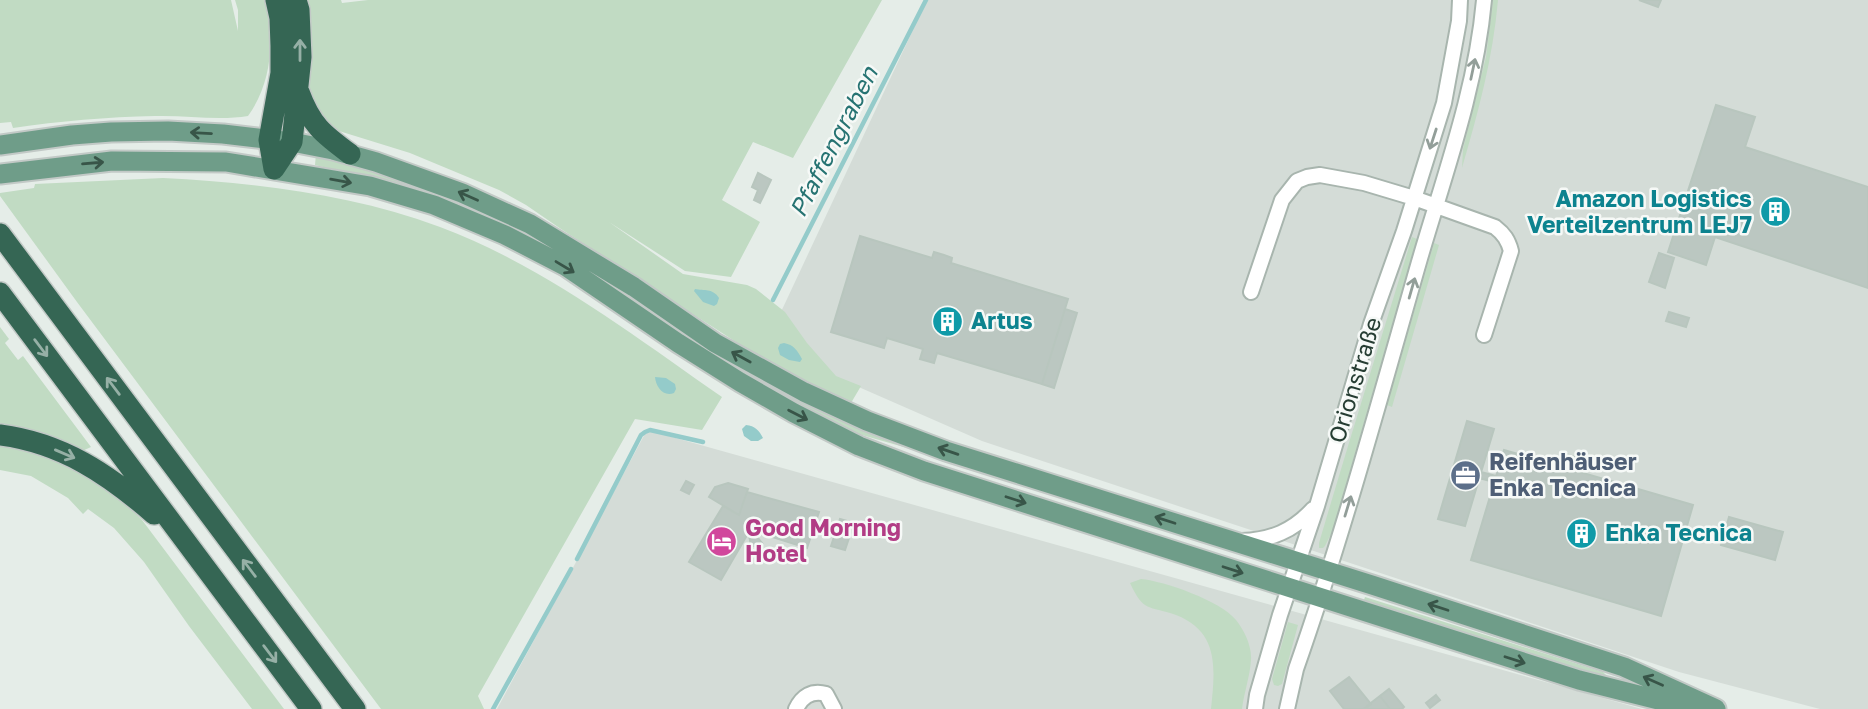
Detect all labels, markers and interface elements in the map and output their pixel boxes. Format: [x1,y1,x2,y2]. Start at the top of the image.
one-way arrow [293,39,307,62]
one-way arrow [1467,58,1481,81]
water label: Pfaffengraben [782,60,884,222]
one-way arrow [190,126,213,139]
one-way arrow [1425,127,1438,149]
one-way arrow [82,156,104,169]
one-way arrow [329,175,352,188]
place label: Amazon Logistics Verteilzentrum LEJ7 [1527,184,1752,238]
one-way arrow [458,189,479,202]
building icon: Amazon Logistics Verteilzentrum LEJ7 [1758,195,1792,229]
one-way arrow [555,261,575,275]
one-way arrow [1406,277,1419,300]
building icon: Artus [931,304,965,338]
place label: Artus [971,306,1033,334]
street label: Orionstraße [1322,313,1386,446]
one-way arrow [33,338,48,357]
one-way arrow [732,350,752,364]
one-way arrow [106,376,121,395]
one-way arrow [788,409,808,423]
one-way arrow [937,444,959,457]
place label: Reifenhäuser Enka Tecnica [1489,447,1637,501]
one-way arrow [54,448,75,461]
office icon: Reifenhäuser Enka Tecnica [1449,458,1483,492]
one-way arrow [1005,495,1027,508]
one-way arrow [1342,496,1355,518]
place label: Good Morning Hotel [745,513,901,567]
one-way arrow [1154,513,1176,526]
building icon: Enka Tecnica [1565,516,1599,550]
place label: Enka Tecnica [1605,518,1752,546]
hotel icon: Good Morning Hotel [705,524,739,558]
one-way arrow [242,559,256,578]
one-way arrow [1222,564,1244,577]
one-way arrow [1428,600,1450,613]
one-way arrow [263,644,277,663]
one-way arrow [1504,655,1526,667]
one-way arrow [1643,674,1665,687]

